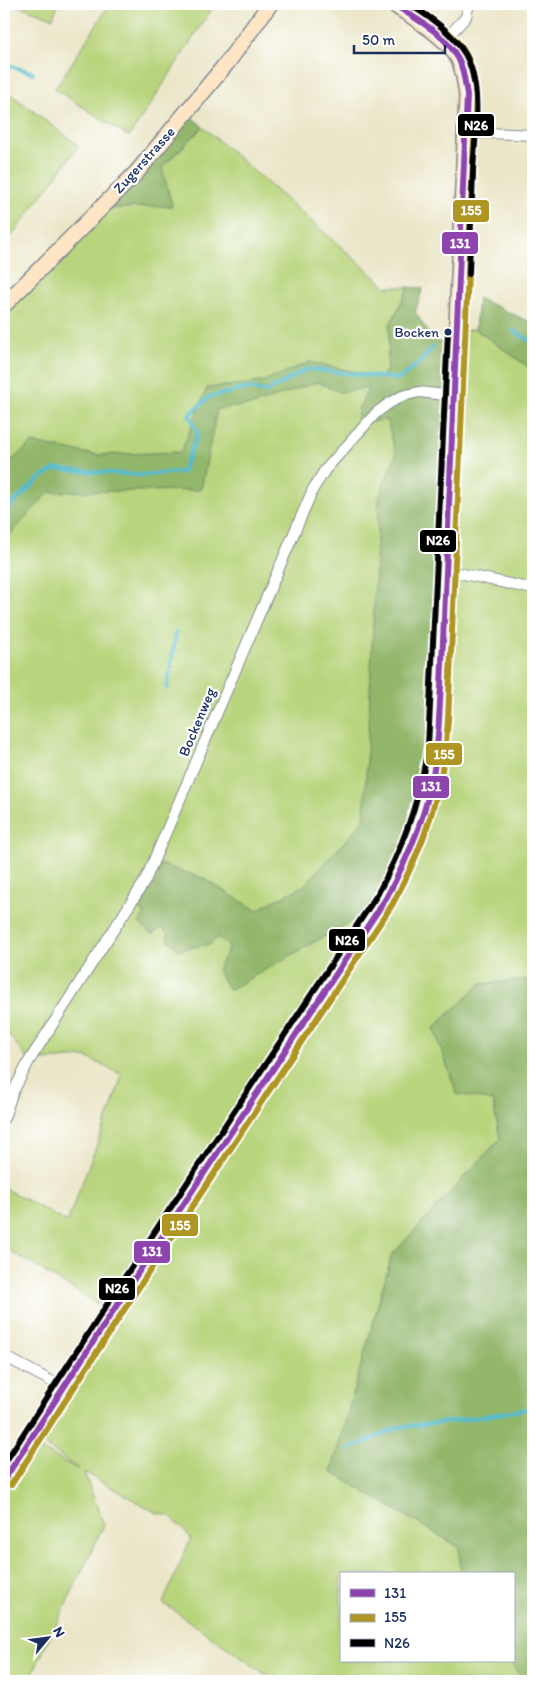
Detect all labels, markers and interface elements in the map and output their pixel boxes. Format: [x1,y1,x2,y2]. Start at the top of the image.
scale bar [354,22,446,54]
text: 50 m [362,31,395,49]
line badge: N26 [457,113,495,137]
text: N26 [464,117,489,134]
street label: Zugerstrasse [109,123,179,197]
line badge: 155 [452,199,490,223]
text: 155 [460,202,482,219]
line badge: 131 [441,231,479,255]
text: 131 [450,235,471,252]
place label: Bocken [394,324,439,341]
marker: Bocken [443,327,453,337]
line badge: N26 [419,529,457,553]
text: N26 [426,532,451,549]
street label: Bockenweg [174,685,220,759]
line badge: 155 [425,742,463,766]
text: 155 [433,746,455,763]
line badge: 131 [412,775,450,799]
text: 131 [421,778,442,795]
line badge: N26 [328,928,366,952]
text: N26 [335,932,360,949]
line badge: 155 [161,1213,199,1237]
text: 155 [169,1217,191,1234]
line badge: 131 [133,1240,171,1264]
text: 131 [142,1243,163,1260]
line badge: N26 [98,1277,136,1301]
text: N26 [105,1280,130,1297]
legend [340,1572,514,1662]
text: 131 [384,1584,406,1602]
text: 155 [384,1608,407,1626]
north arrow [22,1612,72,1662]
text: N [49,1624,69,1640]
text: N26 [384,1634,410,1652]

